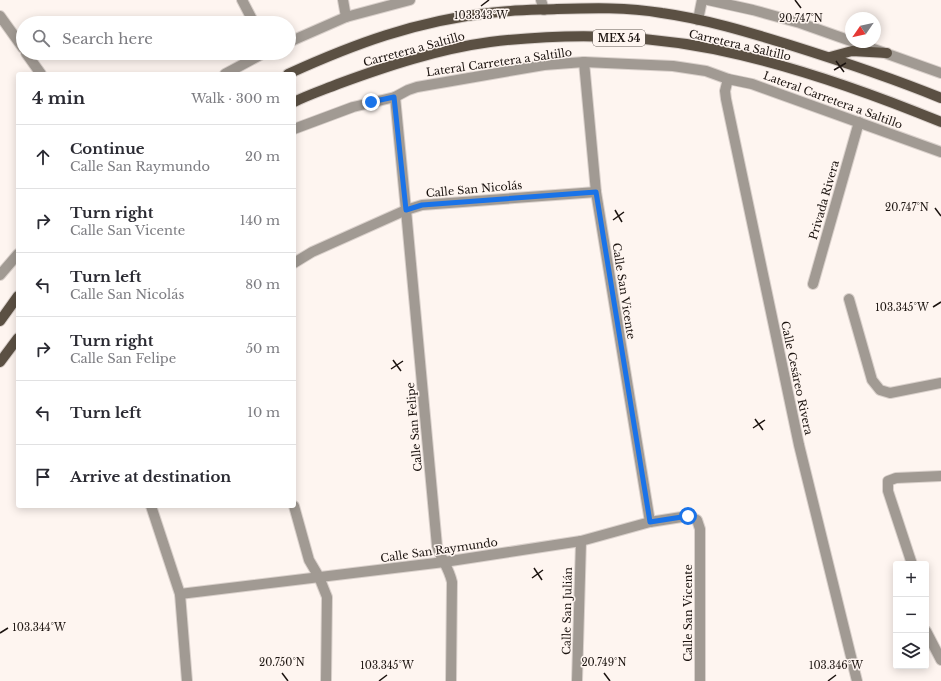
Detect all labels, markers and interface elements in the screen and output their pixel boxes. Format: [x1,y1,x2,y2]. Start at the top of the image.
text: 103.343°W [454,9,508,22]
text: 20.747°N [779,12,823,25]
north arrow [845,12,881,48]
search box [16,16,296,60]
street label: Carretera a Saltillo [687,26,793,64]
icon: search [30,27,52,49]
text: Search here [62,29,153,48]
street label: Carretera a Saltillo [362,29,466,69]
road number: MEX 54 [593,30,645,46]
street label: Lateral Carretera a Saltillo [425,45,573,79]
street label: Lateral Carretera a Saltillo [761,68,905,132]
text: 4 min [32,88,85,109]
text: Walk · 300 m [191,90,280,107]
route end [362,93,380,111]
text: Continue [70,139,145,158]
icon: ahead [32,146,54,168]
text: 20 m [245,148,280,165]
text: Calle San Raymundo [70,158,210,175]
street label: Privada Rivera [806,158,842,241]
street label: Calle San Nicolás [425,178,523,200]
text: 20.747°N [885,201,929,214]
text: Turn right [70,203,153,222]
icon: right [32,210,54,232]
text: 140 m [240,212,280,229]
text: Calle San Vicente [70,222,185,239]
street label: Calle San Vicente [609,242,639,340]
text: Turn left [70,267,141,286]
icon: left [32,274,54,296]
text: 80 m [245,276,280,293]
text: Calle San Nicolás [70,286,184,303]
text: 103.345°W [875,301,929,314]
street label: Calle Cesáreo Rivera [778,320,816,437]
text: Turn right [70,331,153,350]
icon: right [32,338,54,360]
text: 50 m [246,340,280,357]
text: Calle San Felipe [70,350,176,367]
street label: Calle San Felipe [403,382,425,472]
icon: left [32,402,54,424]
text: Turn left [70,403,141,422]
text: 10 m [247,404,280,421]
icon: arrive [32,466,54,488]
text: Arrive at destination [70,467,231,486]
route start [679,507,697,525]
street label: Calle San Raymundo [379,535,499,565]
map controls [893,561,929,669]
button: + [893,561,929,597]
street label: Calle San Vicente [681,564,695,662]
street label: Calle San Julián [559,567,575,655]
button: − [893,597,929,633]
text: 103.344°W [12,621,66,634]
button: layers [893,633,929,669]
text: 20.750°N [259,656,305,669]
text: 20.749°N [581,656,627,669]
text: 103.345°W [360,659,414,672]
text: 103.346°W [809,659,863,672]

